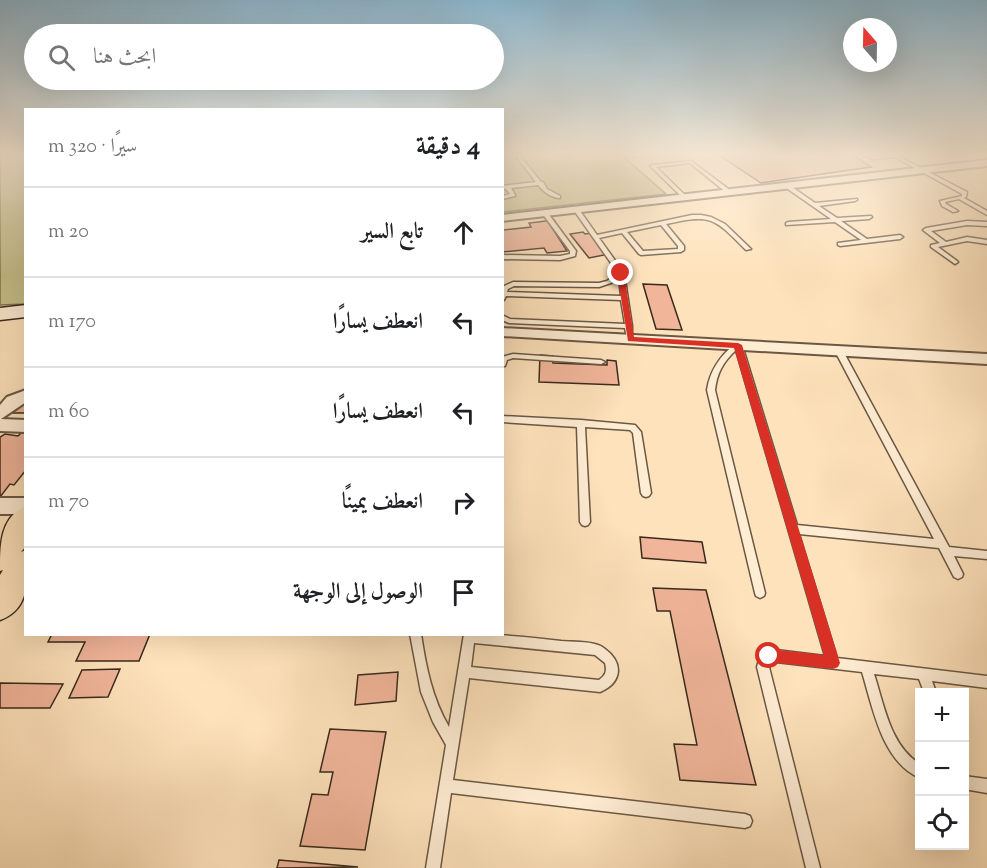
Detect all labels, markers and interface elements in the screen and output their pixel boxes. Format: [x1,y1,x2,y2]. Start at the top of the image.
north arrow [843,18,897,72]
search box [24,24,504,90]
icon: search [45,41,78,74]
text: ابحث هنا [93,42,156,74]
text: 4 دقيقة [416,129,480,166]
text: سيرًا · 320 m [48,133,137,162]
icon: ahead [447,216,480,249]
text: تابع السير [361,217,423,249]
text: 20 m [48,218,89,247]
route end [607,259,633,285]
icon: left [447,306,480,339]
text: انعطف يسارًا [333,307,423,339]
text: 170 m [48,308,96,337]
icon: left [447,396,480,429]
text: انعطف يسارًا [333,397,423,429]
text: 60 m [48,398,89,427]
icon: right [447,486,480,519]
text: انعطف يمينًا [342,487,423,519]
text: 70 m [48,488,89,517]
icon: arrive [447,576,480,609]
text: الوصول إلى الوجهة [293,577,423,609]
route start [755,642,781,668]
map controls [915,688,969,850]
button: + [915,688,969,742]
button: − [915,742,969,796]
button: locate [915,796,969,850]

